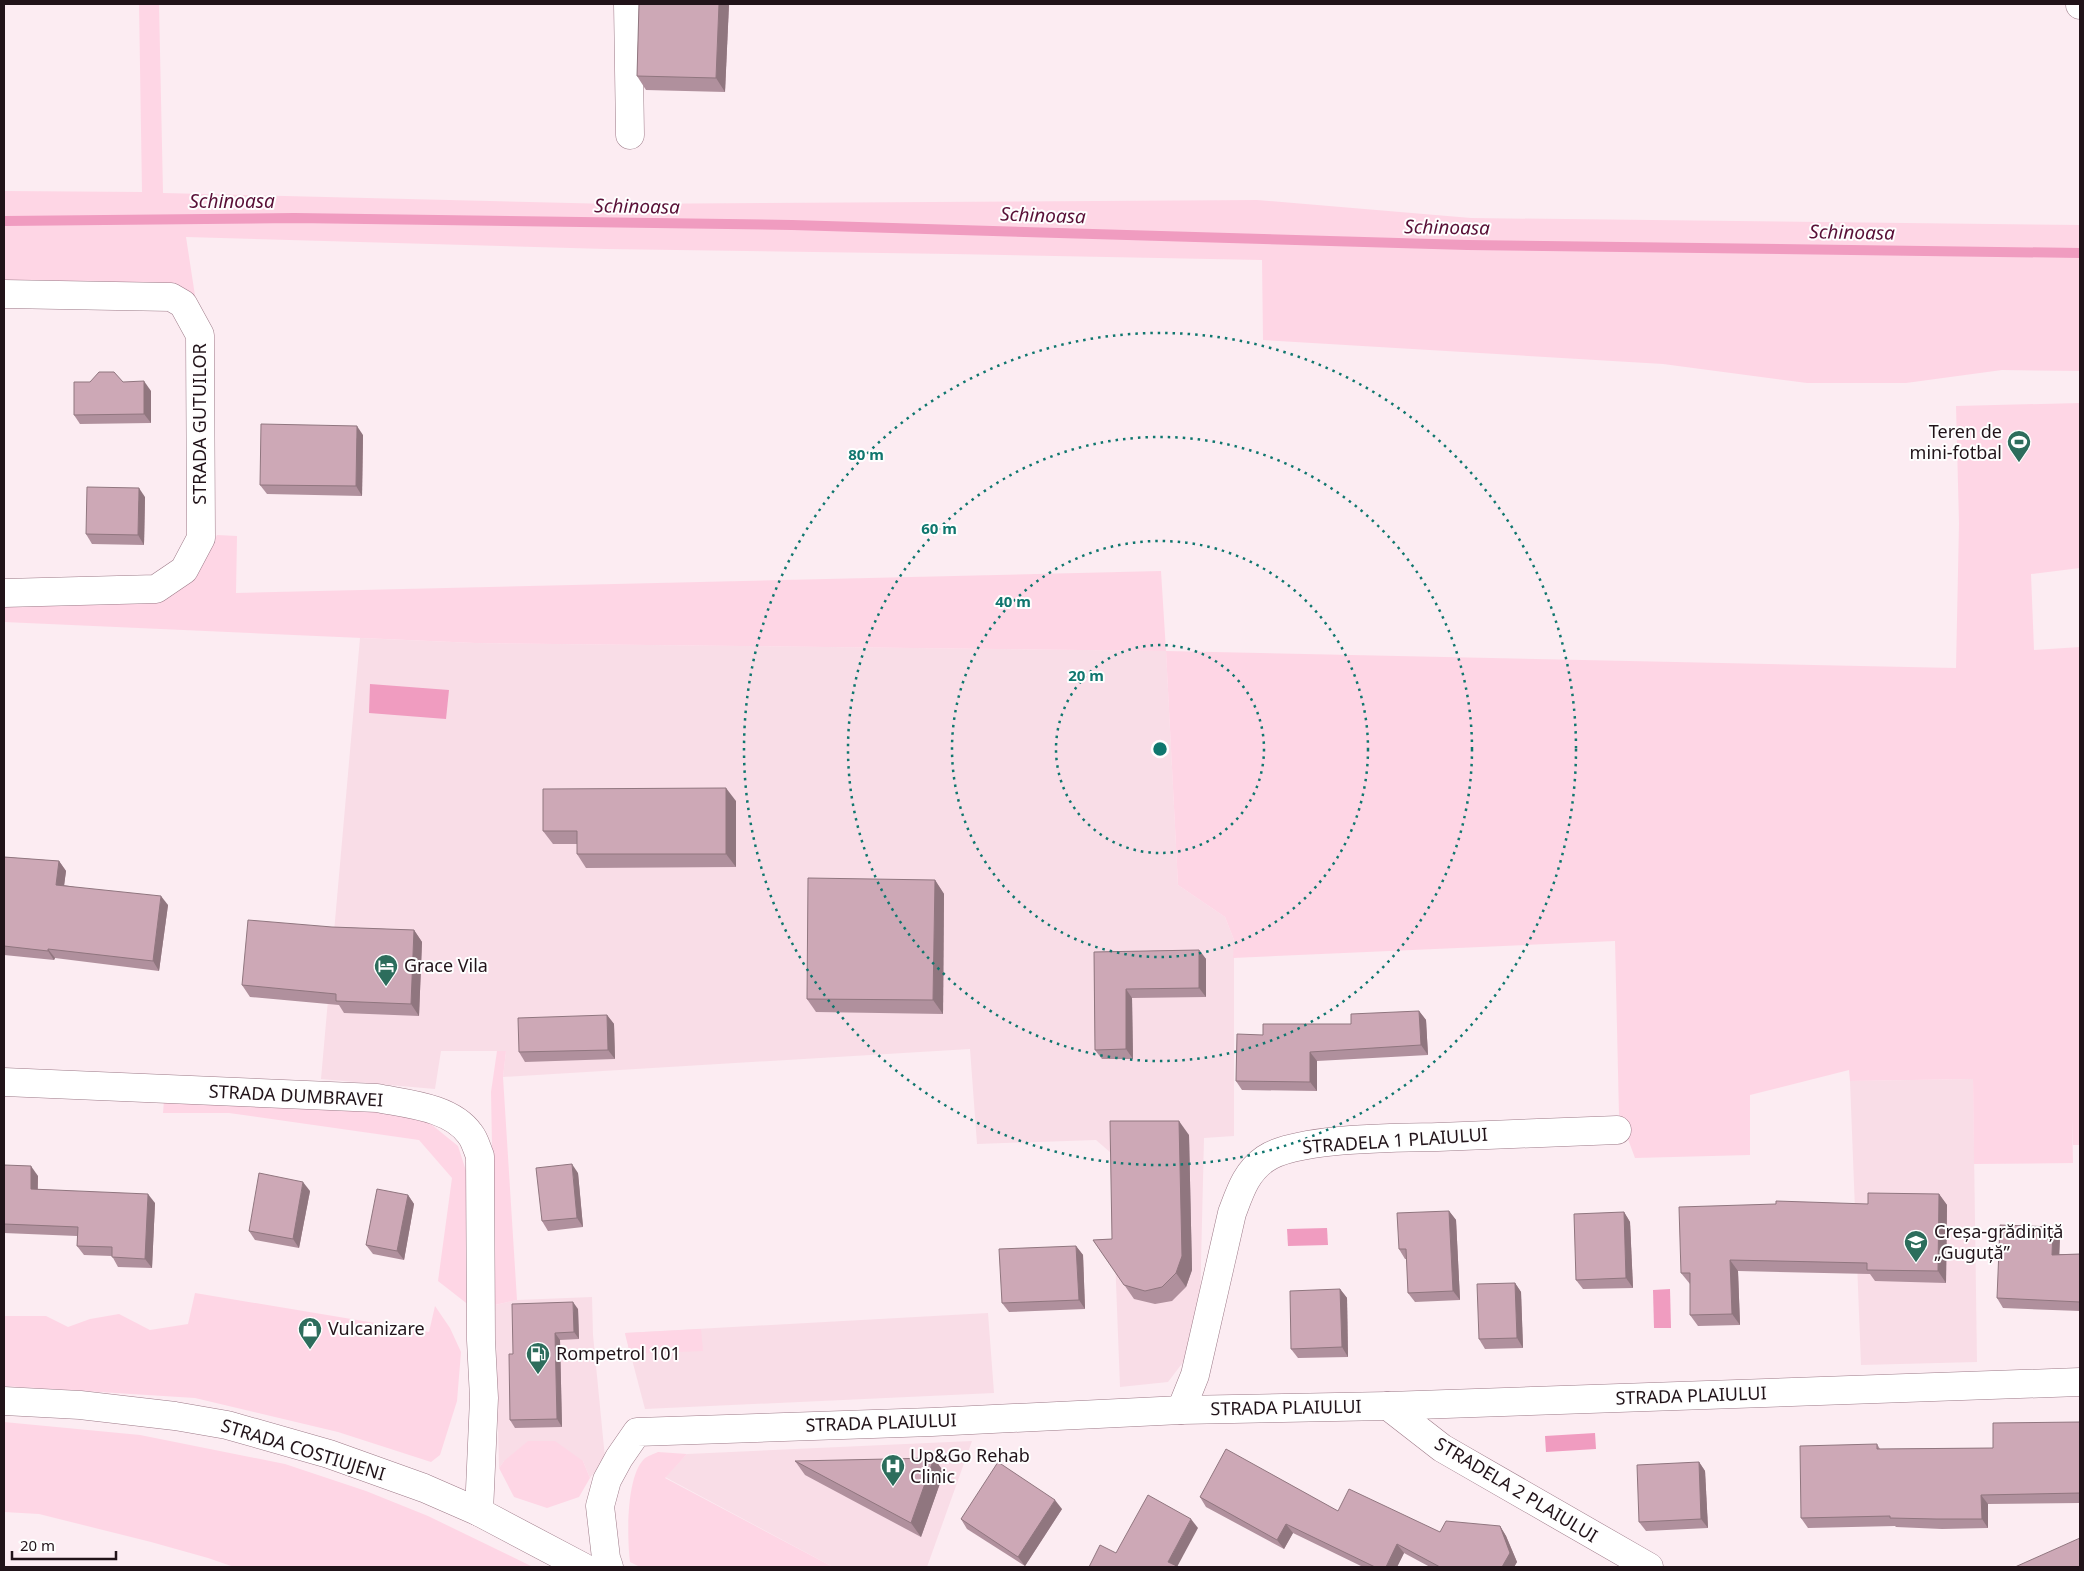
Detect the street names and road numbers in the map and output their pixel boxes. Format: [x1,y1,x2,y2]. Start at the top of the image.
street label: STRADA GUTUILOR [187,343,211,505]
street label: STRADA DUMBRAVEI [208,1078,384,1112]
street label: STRADELA 1 PLAIULUI [1301,1122,1489,1158]
street label: STRADA PLAIULUI [1615,1380,1767,1410]
street label: STRADA PLAIULUI [1210,1394,1362,1420]
street label: STRADA PLAIULUI [805,1407,957,1437]
street label: STRADA COSTIUJENI [218,1413,388,1485]
street label: STRADELA 2 PLAIULUI [1431,1431,1602,1547]

